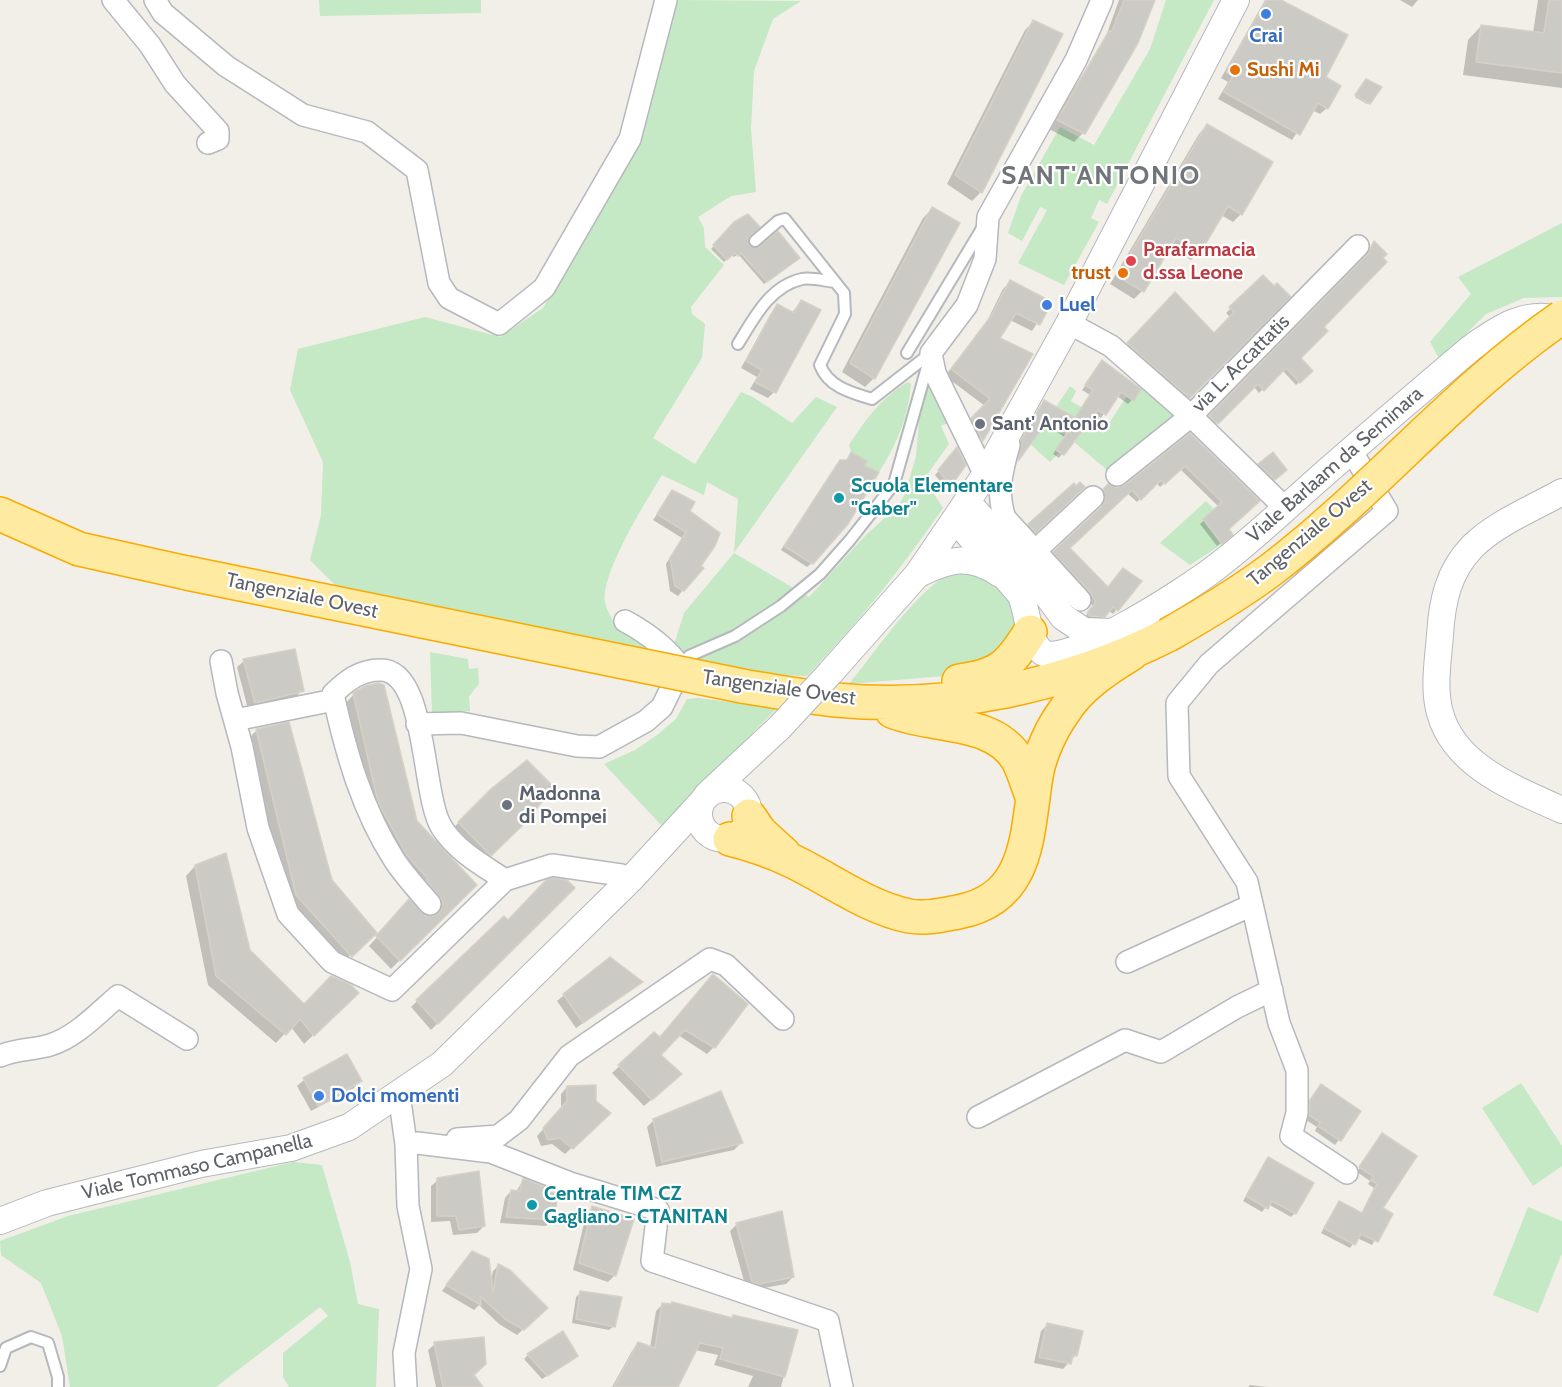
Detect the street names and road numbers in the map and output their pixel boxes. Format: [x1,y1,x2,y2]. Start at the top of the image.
street label: via L. Accattatis [1187,310,1295,418]
street label: Viale Barlaam da Seminara [1242,382,1428,548]
street label: Tangenziale Ovest [1243,474,1377,592]
street label: Tangenziale Ovest [224,568,380,624]
street label: Tangenziale Ovest [701,665,857,711]
street label: Viale Tommaso Campanella [80,1129,314,1205]

